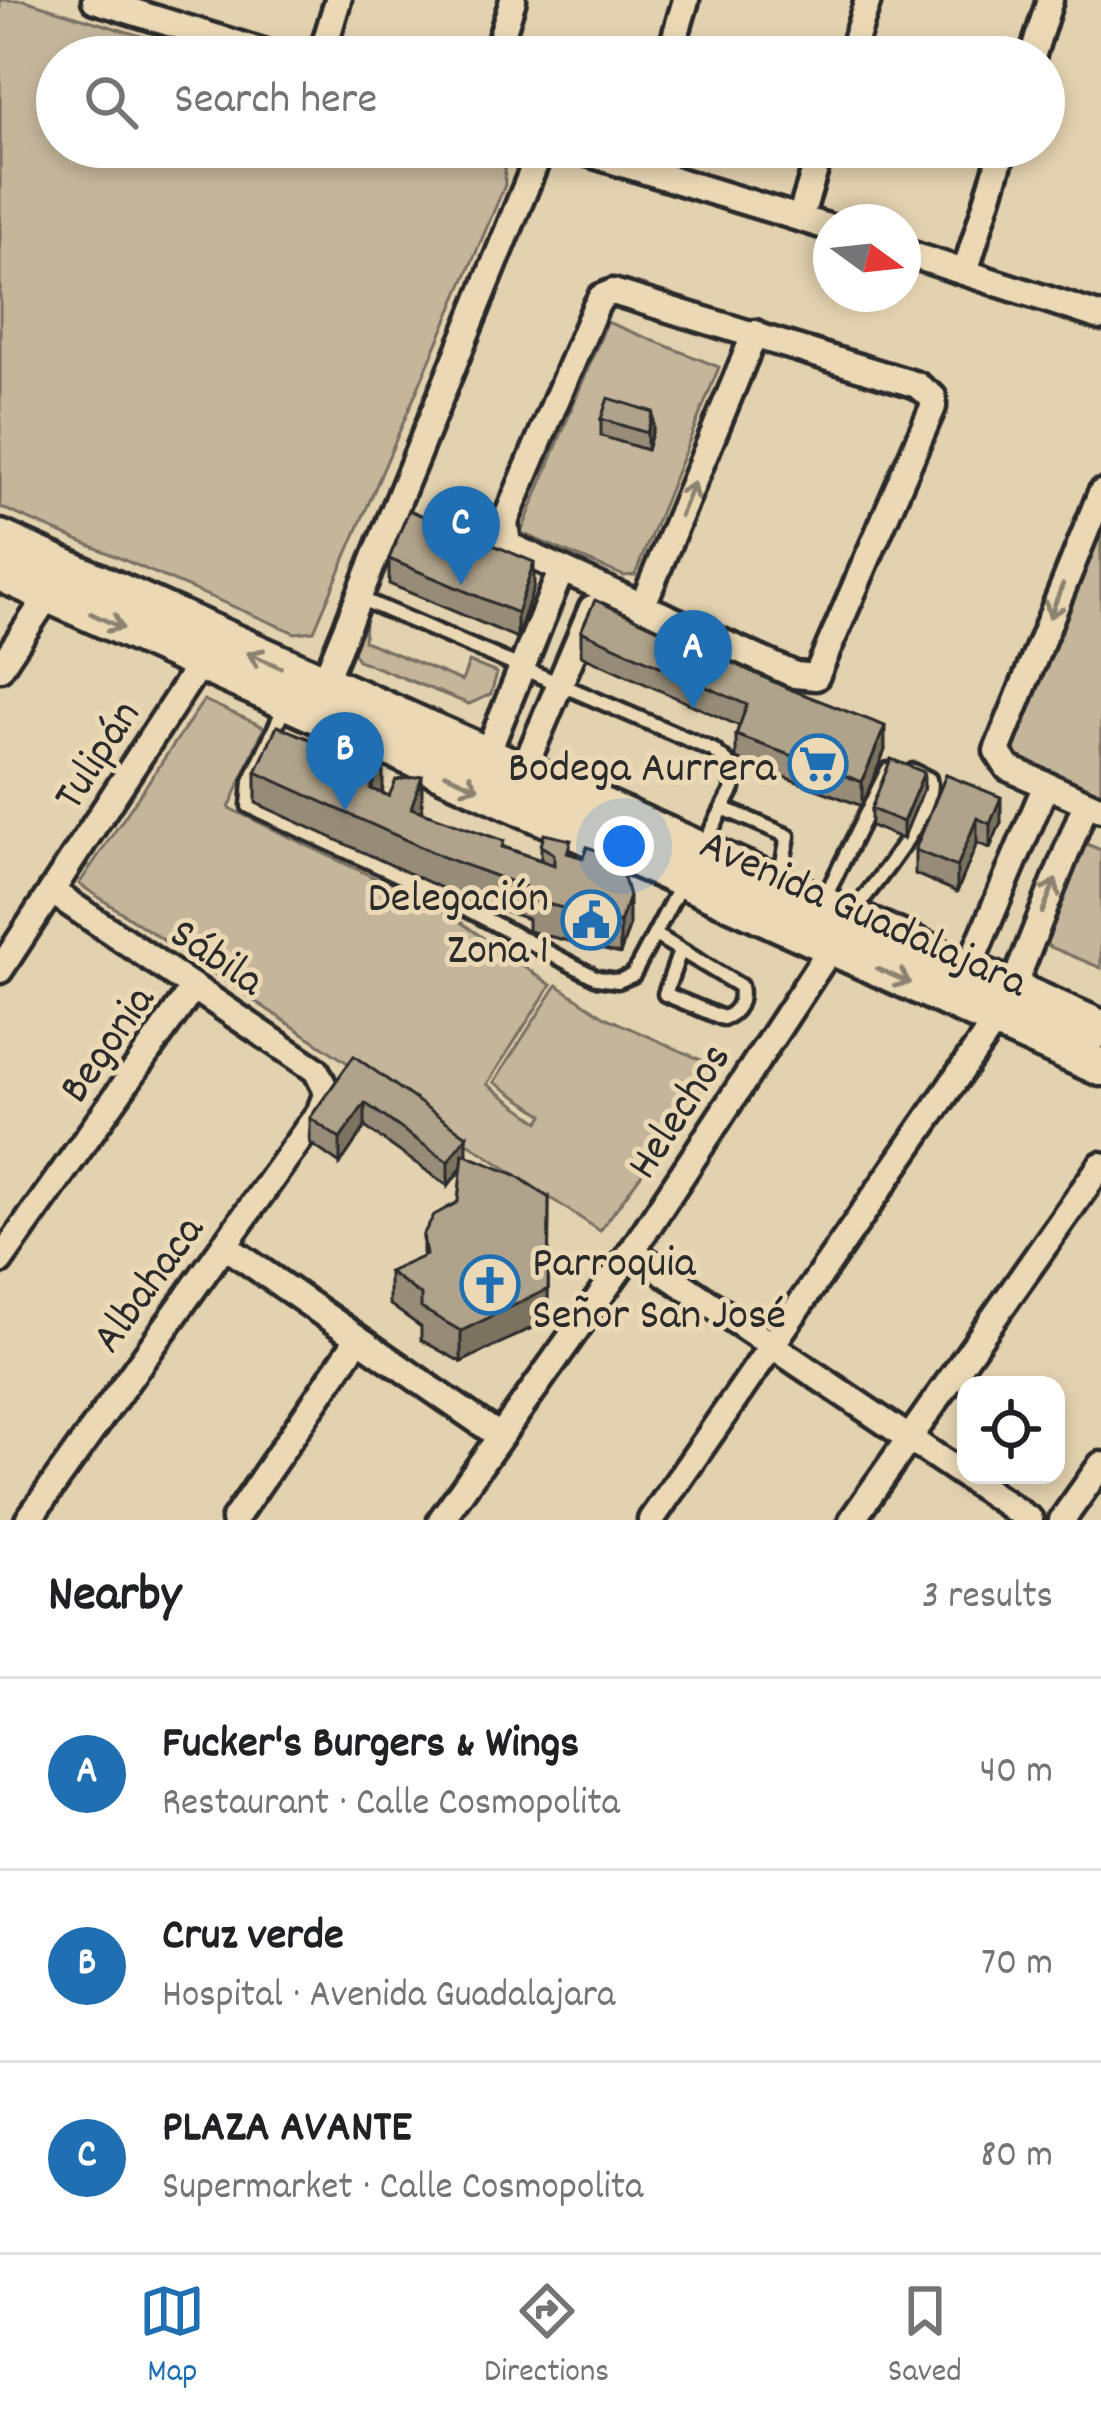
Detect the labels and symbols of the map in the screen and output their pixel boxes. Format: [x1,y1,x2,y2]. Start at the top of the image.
north arrow [813,204,921,312]
one-way arrow [678,481,699,518]
pin: C [422,486,500,585]
one-way arrow [1044,582,1065,619]
pin: A [654,610,732,709]
one-way arrow [88,611,124,633]
one-way arrow [247,648,283,670]
street label: Tulipán [40,689,159,825]
pin: B [306,712,384,811]
supermarket icon: Bodega Aurrera [787,733,849,795]
place label: Bodega Aurrera [508,739,777,803]
one-way arrow [443,772,479,794]
street label: Avenida Guadalajara [688,815,1037,1018]
your location [594,816,654,876]
place label: Delegación Zona 1 [368,869,549,985]
one-way arrow [1040,879,1061,916]
public building icon: Delegación Zona 1 [560,889,622,951]
street label: Sábila [155,905,276,1015]
one-way arrow [875,966,911,988]
street label: Begonia [46,973,174,1118]
street label: Helechos [614,1032,750,1194]
street label: Albahaca [79,1203,223,1368]
place label: Parroquia Señor San José [532,1234,786,1350]
church icon: Parroquia Señor San José [459,1254,521,1316]

